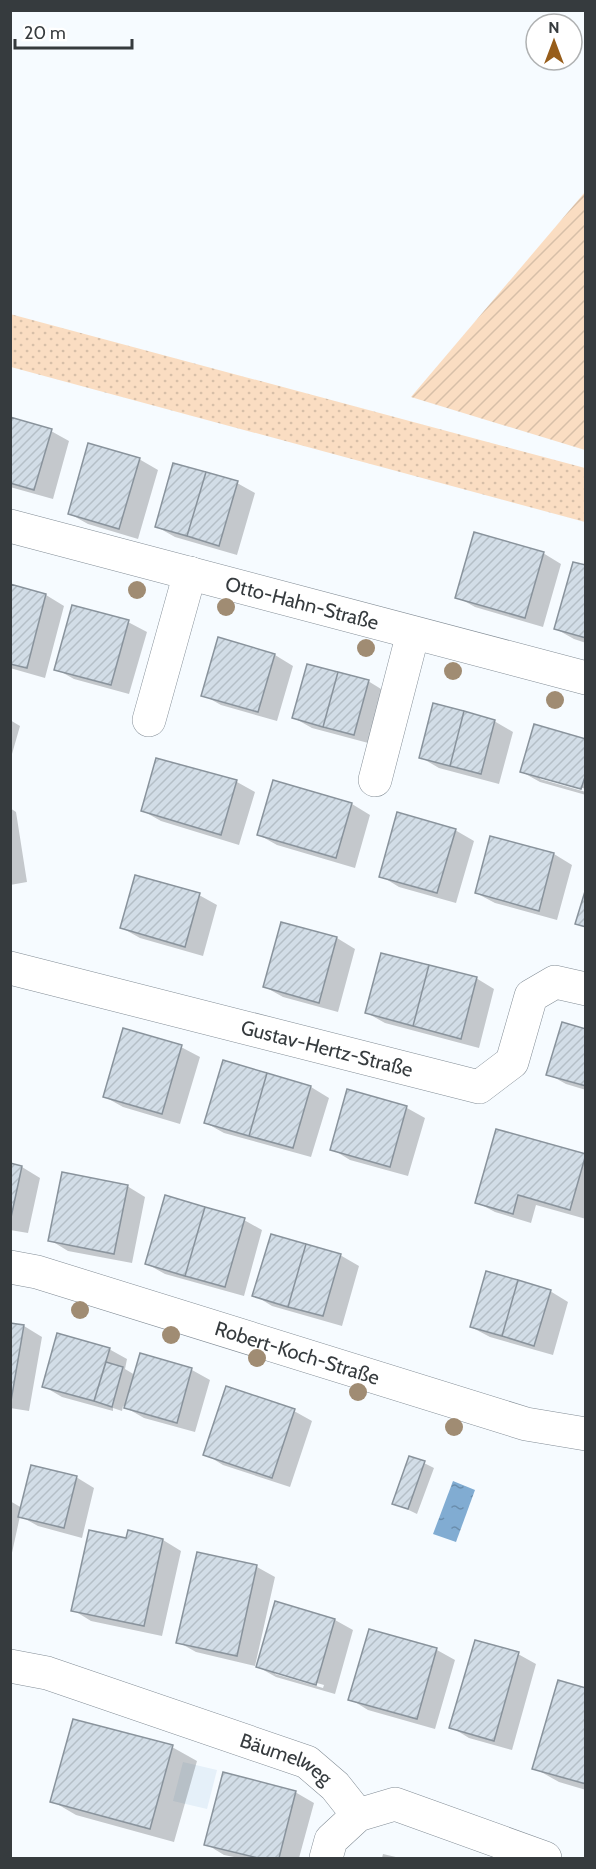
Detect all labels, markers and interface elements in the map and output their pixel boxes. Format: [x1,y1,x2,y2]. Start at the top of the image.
scale bar [15,12,132,50]
north arrow [524,12,584,72]
text: N [548,18,560,37]
text: 20 m [24,22,66,44]
street label: Otto-Hahn-Straße [223,571,381,635]
street label: Gustav-Hertz-Straße [238,1015,415,1082]
street label: Robert-Koch-Straße [212,1316,382,1390]
street label: Bäumelweg [237,1728,338,1791]

